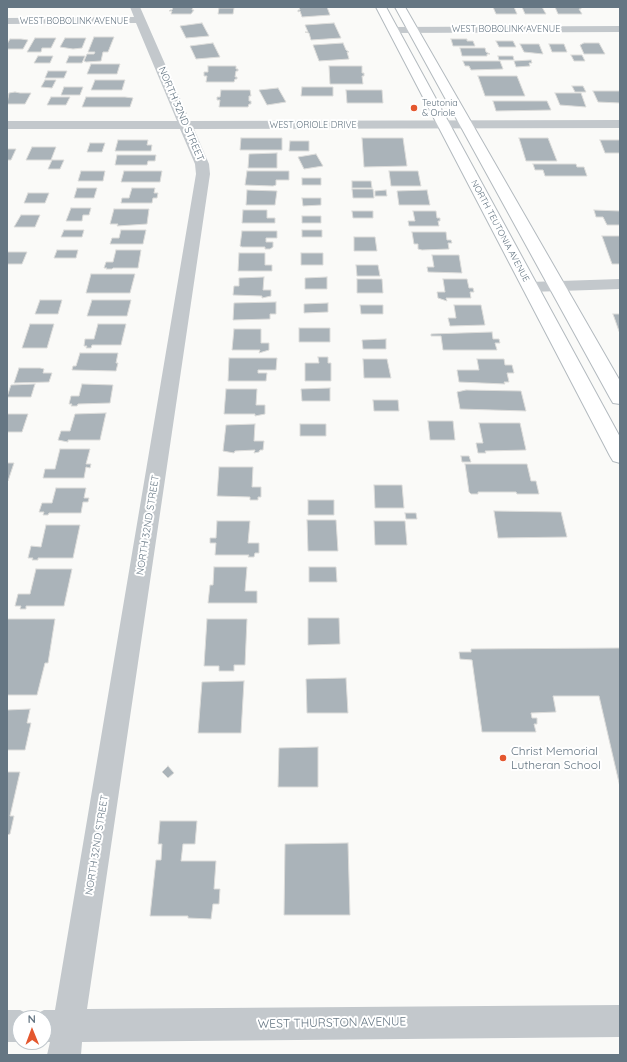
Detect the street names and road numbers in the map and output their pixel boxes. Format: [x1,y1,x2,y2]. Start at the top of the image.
street label: WEST BOBOLINK AVENUE [20,16,128,26]
street label: WEST BOBOLINK AVENUE [452,24,560,34]
street label: NORTH 32ND STREET [156,65,206,163]
street label: WEST ORIOLE DRIVE [269,120,357,130]
street label: NORTH TEUTONIA AVENUE [468,178,532,284]
street label: NORTH 32ND STREET [134,474,162,576]
street label: NORTH 32ND STREET [83,794,111,896]
street label: WEST THURSTON AVENUE [258,1015,406,1031]

